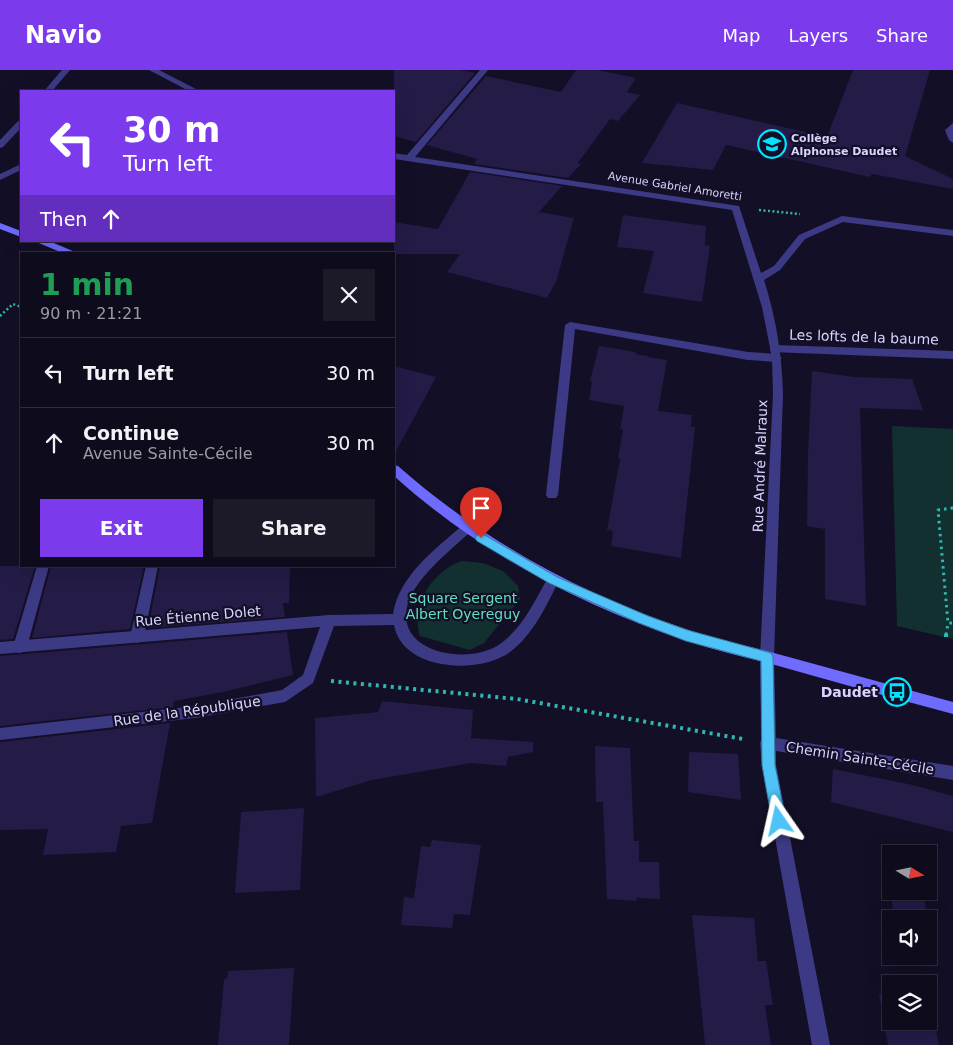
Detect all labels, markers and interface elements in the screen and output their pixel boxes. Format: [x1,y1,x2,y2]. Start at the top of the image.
text: Navio [25,21,102,49]
text: Map [722,25,760,46]
text: Layers [788,25,848,46]
text: Share [876,25,928,46]
icon: left [40,110,105,175]
text: 30 m [123,110,220,150]
school or university icon: Collège Alphonse Daudet [757,129,787,159]
place label: Collège Alphonse Daudet [791,132,897,158]
text: Turn left [123,151,212,176]
street label: Avenue Gabriel Amoretti [607,169,743,203]
icon: ahead [97,205,125,233]
text: Then [40,208,87,230]
text: 1 min [40,267,134,302]
button: close [323,269,375,321]
text: 90 m · 21:21 [40,304,142,323]
street label: Les lofts de la baume [789,326,939,348]
icon: left [40,359,68,387]
text: Turn left [83,362,174,384]
text: 30 m [326,362,375,384]
street label: Rue André Malraux [750,399,770,533]
text: Continue [83,422,179,444]
icon: ahead [40,429,68,457]
text: 30 m [326,432,375,454]
text: Avenue Sainte-Cécile [83,444,253,463]
pin [460,487,502,538]
icon: arrive [467,494,495,522]
button: Exit [40,499,203,557]
button: Share [213,499,375,557]
park label: Square Sergent Albert Oyereguy [406,590,520,622]
street label: Rue Étienne Dolet [135,602,262,629]
bus stop icon: Daudet [882,677,912,707]
place label: Daudet [821,684,878,700]
street label: Rue de la République [112,693,262,729]
street label: Chemin Sainte-Cécile [785,738,935,778]
position arrow [752,794,804,846]
north arrow [882,845,938,900]
map controls [882,845,937,1030]
button: sound [882,910,937,965]
button: layers [882,975,937,1030]

